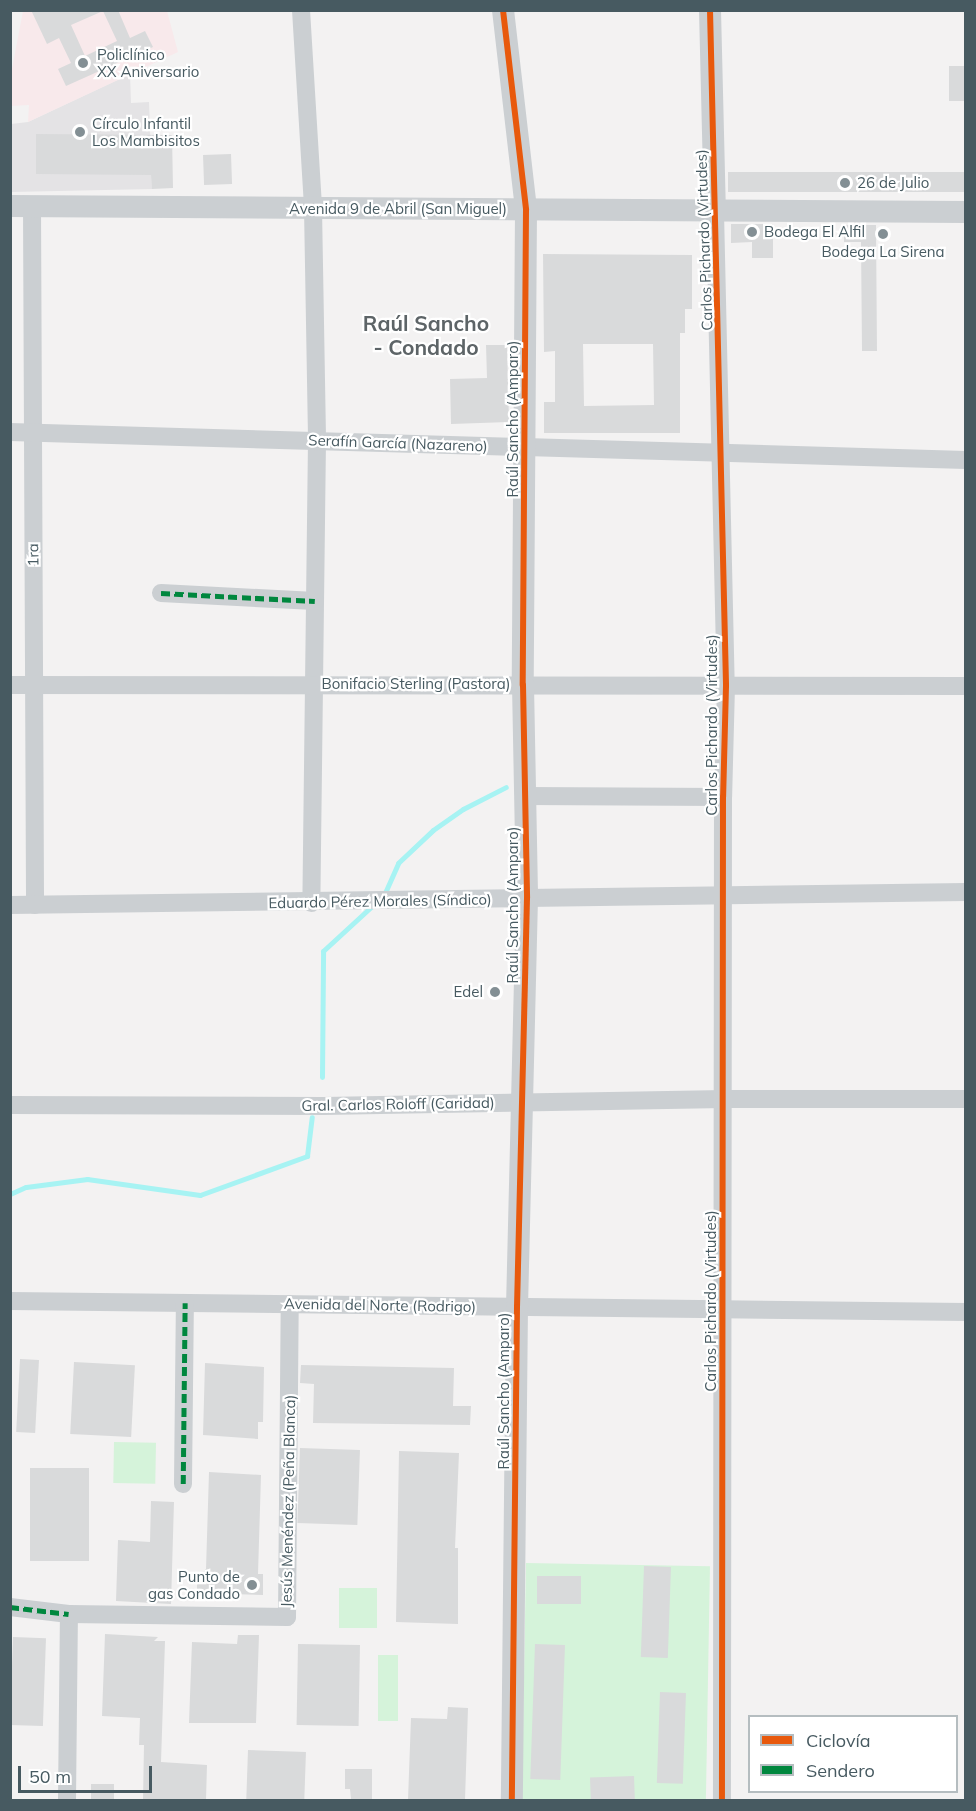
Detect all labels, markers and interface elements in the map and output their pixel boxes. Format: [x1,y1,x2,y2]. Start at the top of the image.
place label: Policlínico XX Aniversario [97,45,199,80]
marker: Policlínico XX Aniversario [74,54,92,72]
place label: Círculo Infantil Los Mambisitos [92,114,200,149]
marker: Círculo Infantil Los Mambisitos [73,125,87,139]
street label: Carlos Pichardo (Virtudes) [692,149,716,331]
place label: 26 de Julio [857,174,929,192]
marker: 26 de Julio [838,176,852,190]
street label: Avenida 9 de Abril (San Miguel) [289,200,507,218]
place label: Bodega El Alfil [764,223,865,241]
marker: Bodega El Alfil [745,225,759,239]
marker: Bodega La Sirena [876,227,890,241]
place label: Bodega La Sirena [821,243,945,261]
district label: Raúl Sancho - Condado [363,310,489,360]
street label: Raúl Sancho (Amparo) [504,341,522,497]
street label: Serafín García (Nazareno) [308,431,488,455]
street label: 1ra [24,543,42,567]
street label: Carlos Pichardo (Virtudes) [703,634,721,816]
street label: Bonifacio Sterling (Pastora) [321,675,511,693]
street label: Raúl Sancho (Amparo) [504,827,522,983]
street label: Eduardo Pérez Morales (Síndico) [268,890,492,912]
place label: Edel [454,983,483,1001]
marker: Edel [488,985,502,999]
street label: Gral. Carlos Roloff (Caridad) [301,1093,495,1115]
street label: Carlos Pichardo (Virtudes) [702,1210,720,1392]
street label: Avenida del Norte (Rodrigo) [284,1294,476,1316]
street label: Raúl Sancho (Amparo) [495,1313,513,1469]
street label: Jesús Menéndez (Peña Blanca) [277,1394,299,1608]
place label: Punto de gas Condado [148,1567,240,1602]
marker: Punto de gas Condado [245,1578,259,1592]
legend [748,1715,958,1793]
text: Ciclovía [806,1729,871,1752]
scale bar [21,1754,154,1792]
text: Sendero [806,1759,875,1782]
text: 50 m [29,1765,71,1788]

